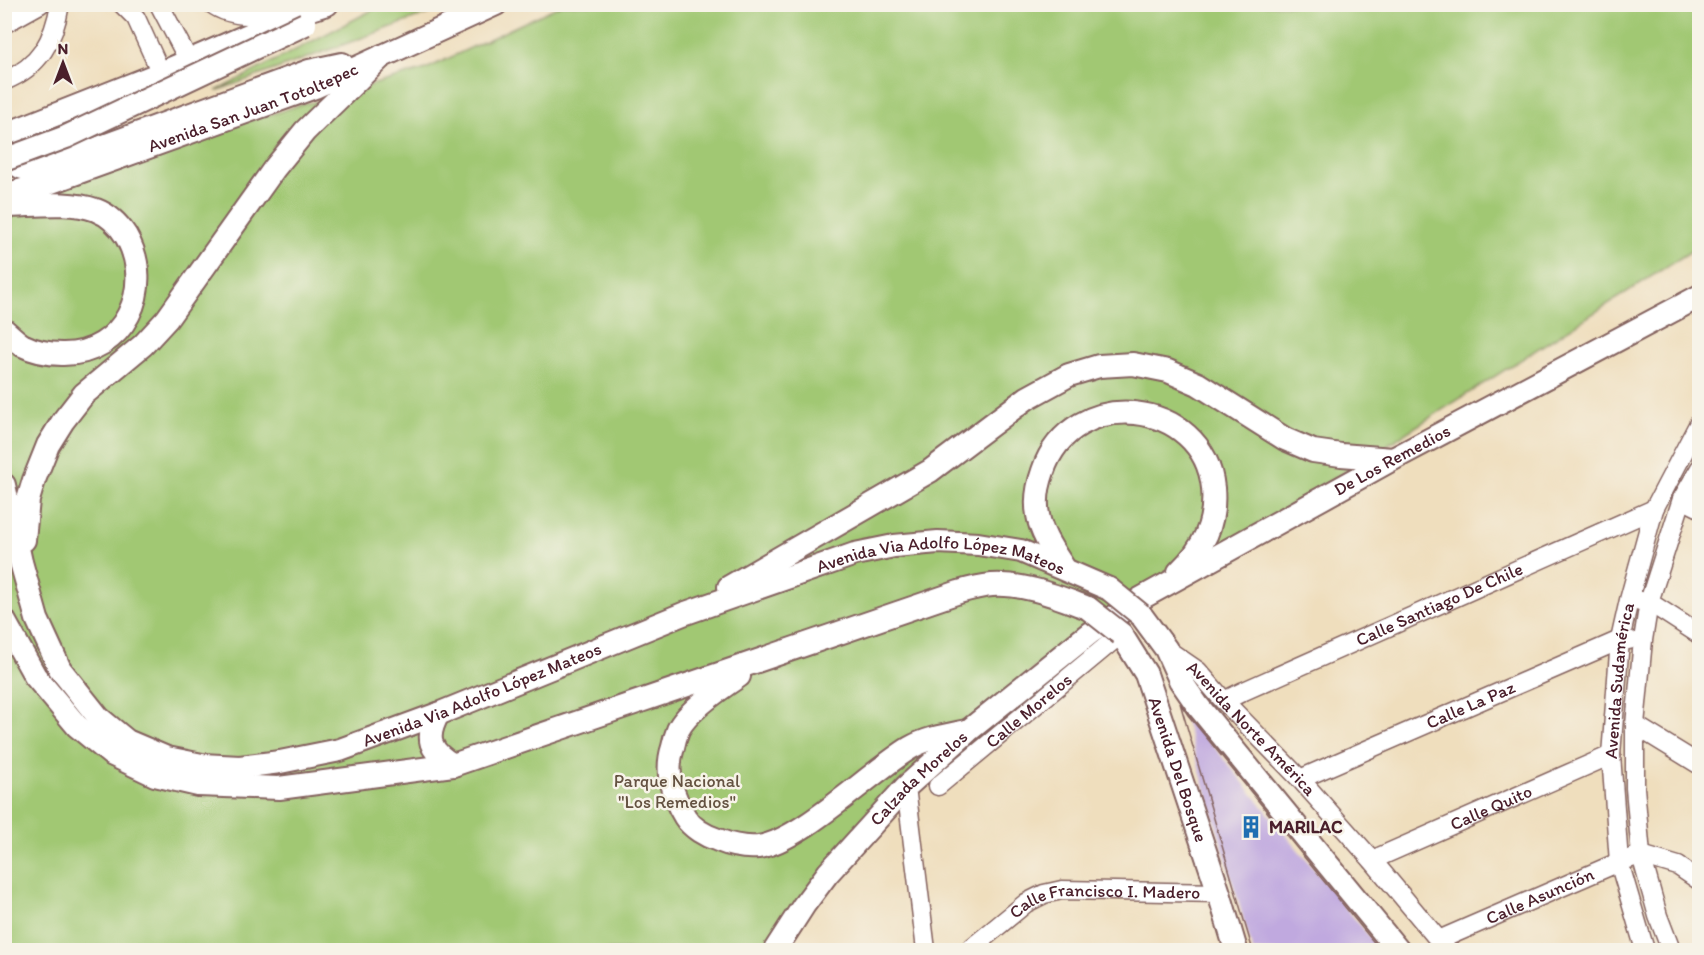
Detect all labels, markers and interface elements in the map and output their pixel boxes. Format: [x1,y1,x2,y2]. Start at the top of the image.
north arrow [33,33,93,93]
text: N [58,39,68,58]
street label: Avenida San Juan Totoltepec [145,58,361,157]
street label: De Los Remedios [1330,420,1454,501]
text: Avenida Via Adolfo López Mateos [813,531,1068,580]
street label: Calle Santiago De Chile [1352,558,1526,651]
street label: Avenida Via Adolfo López Mateos [814,560,1068,582]
street label: Avenida Sudamérica [1600,600,1639,760]
street label: Avenida Via Adolfo López Mateos [360,638,604,752]
street label: Avenida Norte América [1183,656,1321,801]
street label: Calle Morelos [981,668,1076,753]
street label: Calle La Paz [1423,676,1519,734]
street label: Avenida Del Bosque [1143,694,1212,845]
street label: Calzada Morelos [865,726,972,830]
park label: Parque Nacional "Los Remedios" [614,770,740,813]
street label: Calle Quito [1447,780,1535,835]
building icon: MARILAC [1238,814,1264,840]
place label: MARILAC [1269,816,1343,838]
street label: Calle Asunción [1482,863,1597,929]
street label: Calle Francisco I. Madero [1005,878,1201,923]

